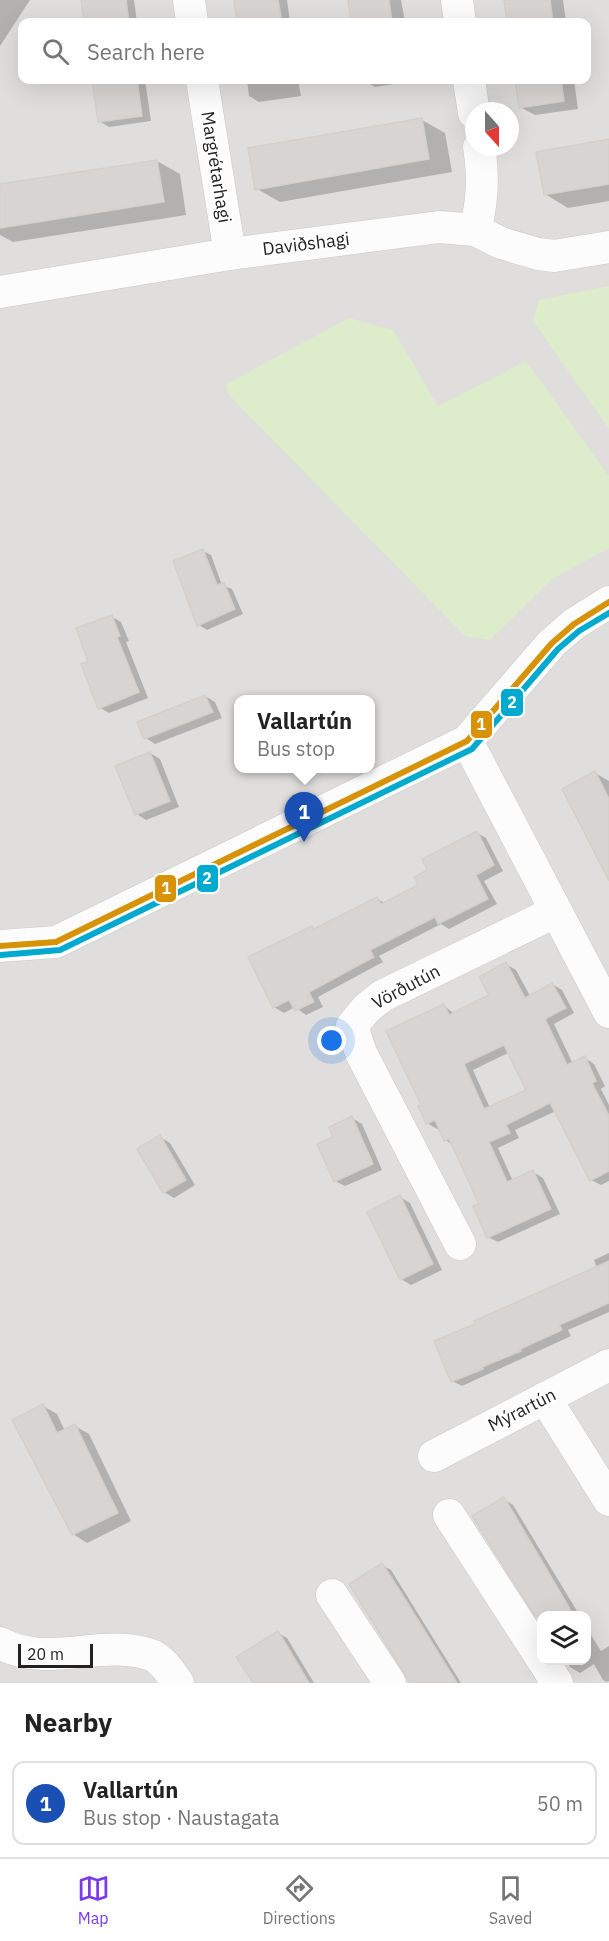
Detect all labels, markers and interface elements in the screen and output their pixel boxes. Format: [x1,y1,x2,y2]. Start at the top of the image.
search box [18,18,591,84]
icon: search [39,35,72,68]
text: Search here [87,37,205,66]
north arrow [465,102,519,156]
street label: Margrétarhagi [196,109,237,224]
street label: Daviðshagi [261,227,351,260]
line badge: 2 [500,688,524,717]
text: 2 [507,692,517,712]
popup [234,695,375,773]
text: Vallartún [257,706,352,735]
line badge: 1 [470,710,493,739]
text: 1 [476,714,486,734]
text: Bus stop [257,735,335,762]
pin: 1 [284,792,324,842]
line badge: 2 [196,864,219,893]
text: 2 [202,868,212,888]
line badge: 1 [154,874,177,903]
text: 1 [161,878,171,898]
street label: Vörðutún [368,959,444,1014]
your location [317,1026,346,1055]
street label: Mýrartún [484,1383,560,1436]
map controls [537,1611,591,1665]
button: layers [537,1611,591,1665]
scale bar [18,1641,93,1668]
text: 20 m [27,1644,64,1664]
text: Nearby [24,1705,112,1739]
text: Vallartún [83,1775,178,1804]
text: 1 [40,1790,52,1817]
text: 50 m [537,1790,583,1817]
text: Bus stop · Naustagata [83,1804,280,1831]
tab: Map [77,1872,110,1928]
tab: Directions [263,1872,336,1928]
tab: Saved [489,1872,532,1928]

